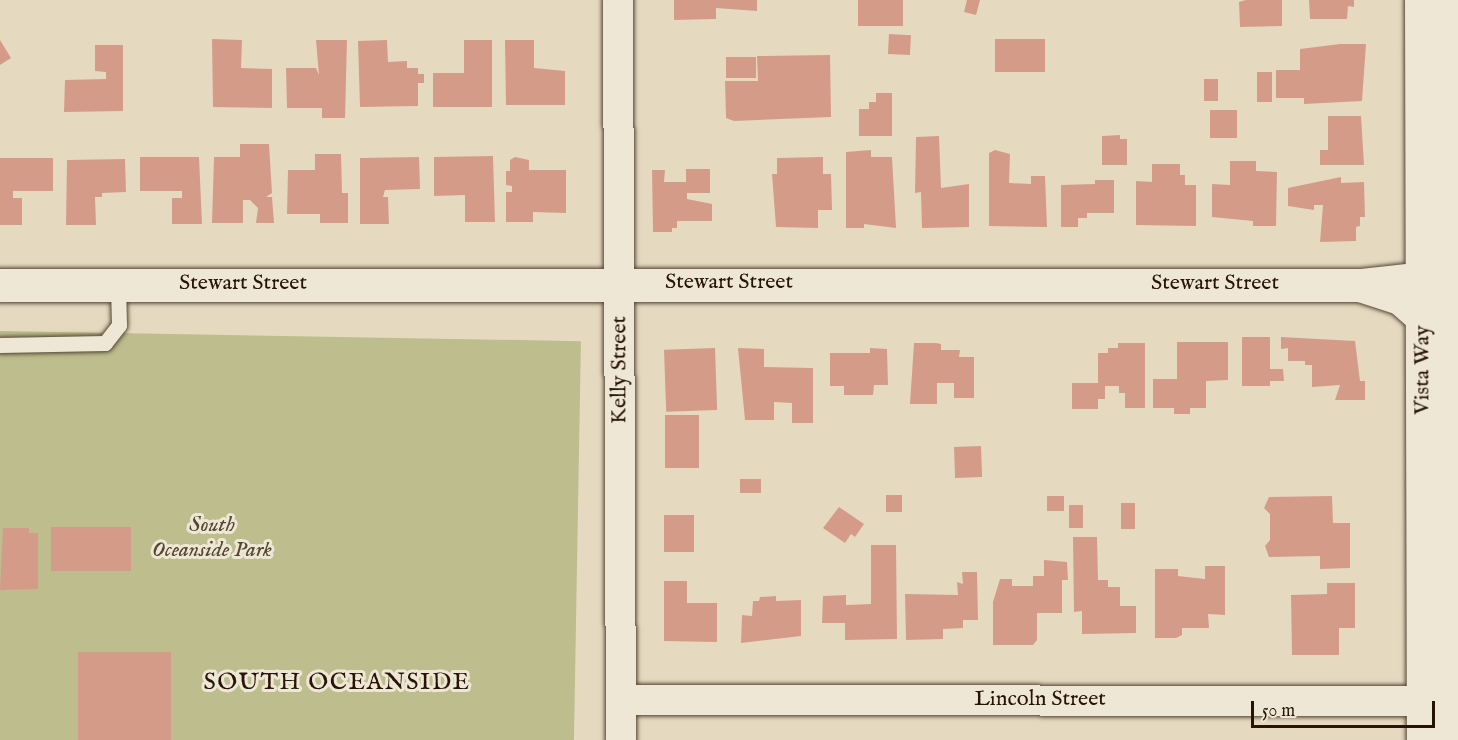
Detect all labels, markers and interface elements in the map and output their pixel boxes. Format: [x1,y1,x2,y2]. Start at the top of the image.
street label: Stewart Street [665,270,793,296]
street label: Stewart Street [179,271,307,297]
street label: Stewart Street [1151,271,1279,297]
street label: Kelly Street [607,316,633,424]
street label: Vista Way [1410,325,1436,415]
park label: South Oceanside Park [152,512,272,564]
district label: SOUTH OCEANSIDE [203,669,471,697]
street label: Lincoln Street [974,687,1106,713]
scale bar [1254,689,1438,727]
text: 50 m [1262,700,1295,723]

